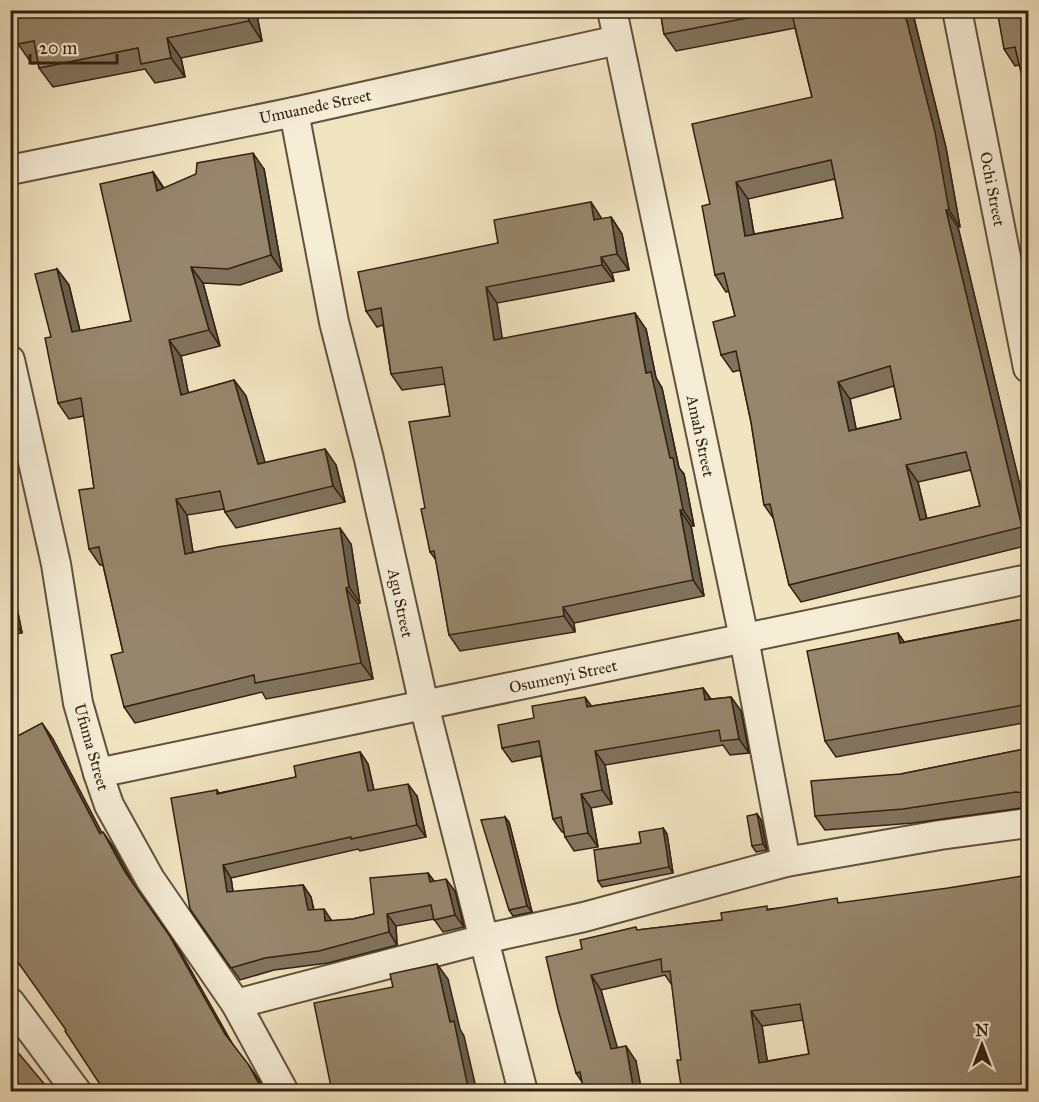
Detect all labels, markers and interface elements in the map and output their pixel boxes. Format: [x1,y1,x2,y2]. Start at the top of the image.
scale bar [30,27,117,65]
text: 20 m [39,37,77,59]
street label: Umuanede Street [257,85,373,128]
street label: Ochi Street [976,150,1009,228]
street label: Amah Street [682,393,719,479]
street label: Agu Street [383,566,417,640]
street label: Osumenyi Street [507,656,619,697]
street label: Ufuma Street [70,701,113,793]
north arrow [952,1015,1012,1075]
text: N [975,1021,989,1040]

